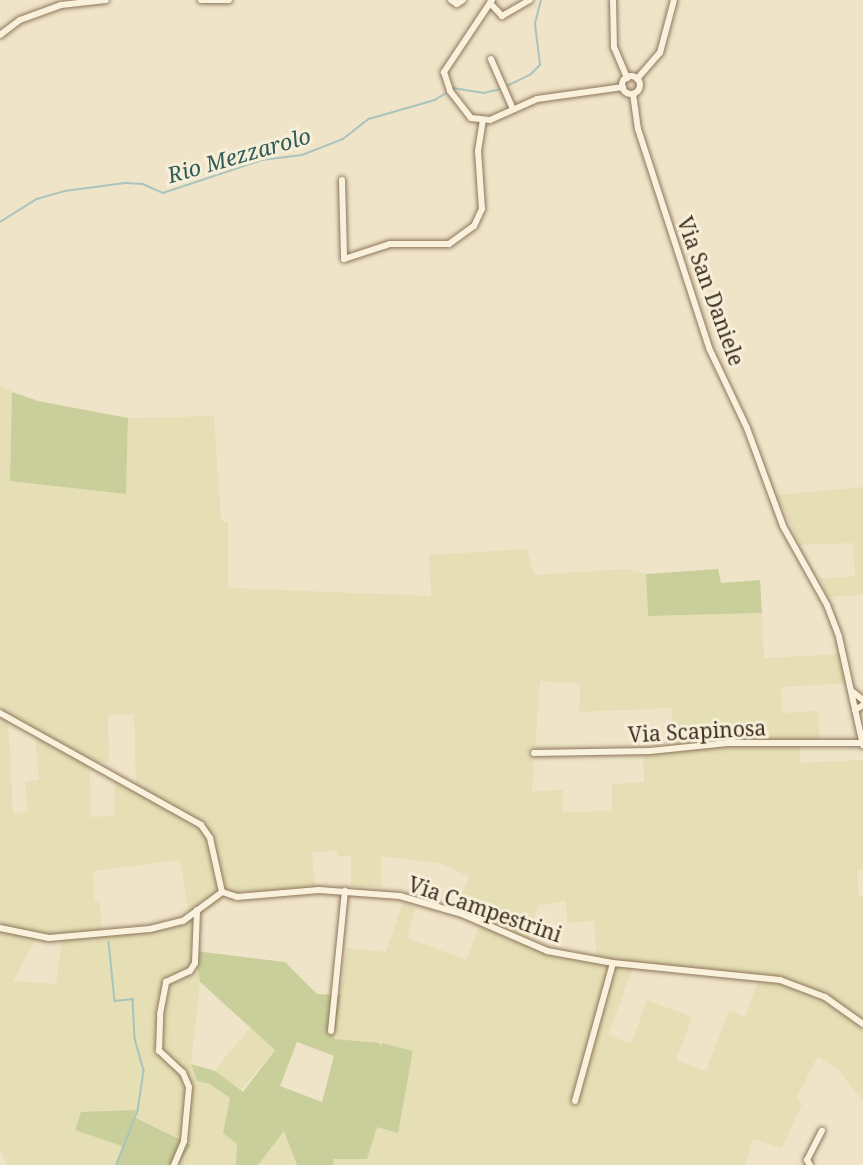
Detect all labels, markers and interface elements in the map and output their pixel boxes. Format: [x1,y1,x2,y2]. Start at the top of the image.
water label: Rio Mezzarolo [164,122,314,188]
street label: Via San Daniele [672,213,750,369]
street label: Via Scapinosa [627,715,767,747]
street label: Via Campestrini [405,871,565,947]

